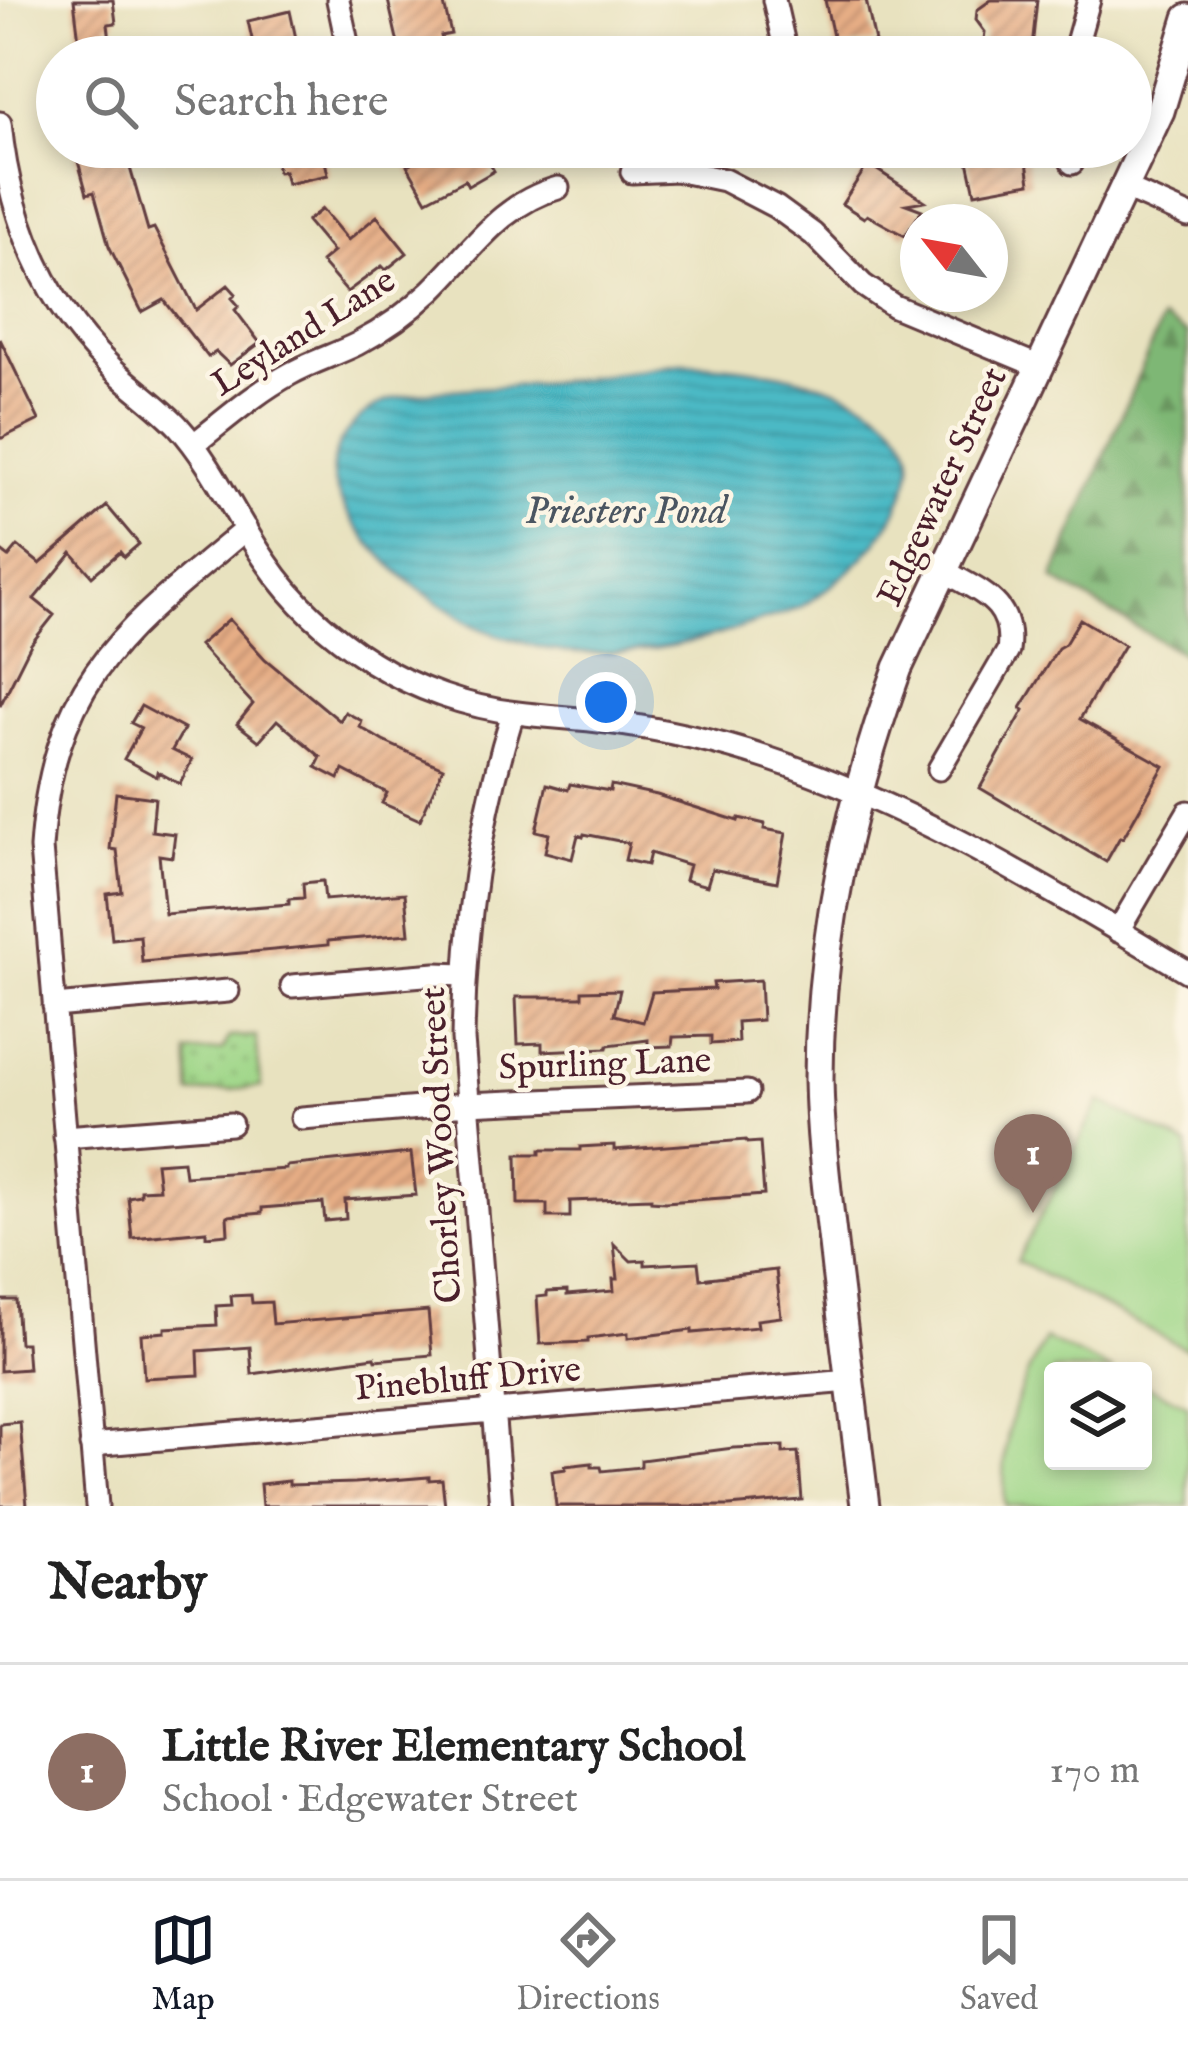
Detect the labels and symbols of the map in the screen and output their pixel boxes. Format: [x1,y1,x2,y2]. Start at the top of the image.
north arrow [900,204,1008,312]
street label: Leyland Lane [204,258,404,408]
street label: Edgewater Street [867,360,1019,614]
water label: Priesters Pond [525,488,730,537]
your location [576,672,636,732]
street label: Chorley Wood Street [411,986,473,1304]
street label: Spurling Lane [498,1038,712,1092]
pin: 1 [994,1114,1072,1213]
street label: Pinebluff Drive [353,1347,583,1413]

